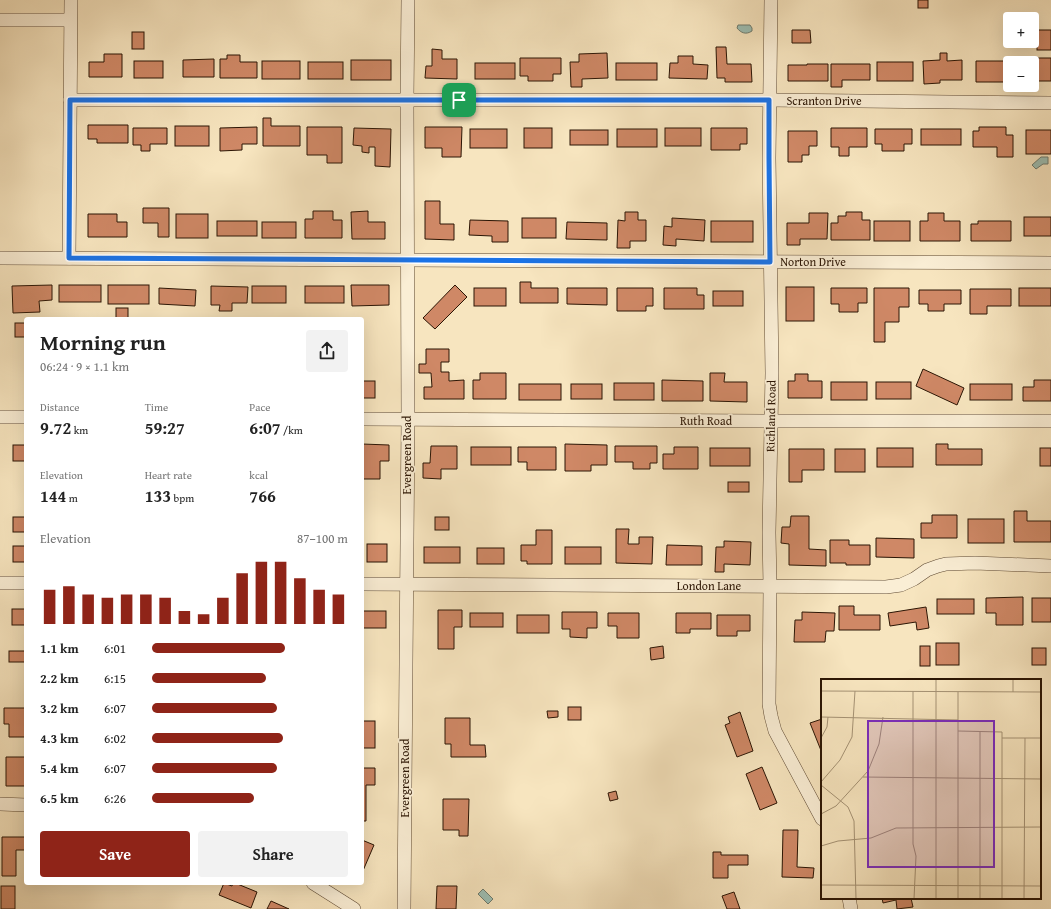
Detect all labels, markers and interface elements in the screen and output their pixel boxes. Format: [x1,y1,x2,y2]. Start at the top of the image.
map controls [1003,12,1039,92]
button: + [1003,12,1039,48]
button: − [1003,56,1039,92]
pin [442,83,476,117]
icon: arrive [448,89,470,111]
street label: Scranton Drive [786,92,862,109]
street label: Norton Drive [780,253,846,270]
text: Morning run [40,326,166,358]
button: share [306,330,348,372]
text: 06:24 · 9 × 1.1 km [40,357,129,376]
street label: Richland Road [761,379,780,452]
text: Distance [40,399,79,415]
text: Time [145,399,168,415]
text: Pace [249,399,270,415]
street label: Ruth Road [680,412,733,429]
text: 9.72 [40,415,71,440]
text: 59:27 [145,415,185,440]
text: 6:07 [249,415,281,440]
street label: Evergreen Road [398,415,415,494]
text: km [71,422,88,438]
text: /km [281,422,303,438]
text: Elevation [40,467,83,483]
text: Heart rate [145,467,192,483]
text: kcal [249,467,268,483]
text: 144 [40,483,66,508]
text: 133 [145,483,171,508]
text: 766 [249,483,276,508]
text: m [66,490,78,506]
text: bpm [171,490,194,506]
text: Elevation [40,529,91,548]
text: 87–100 m [297,529,348,548]
street label: London Lane [677,577,742,594]
text: 1.1 km [40,639,79,658]
text: 6:01 [104,639,126,658]
text: 2.2 km [40,669,79,688]
text: 6:15 [104,669,126,688]
inset map [821,679,1041,899]
text: 3.2 km [40,699,79,718]
text: 6:07 [104,699,126,718]
text: 4.3 km [40,729,79,748]
text: 6:02 [104,729,126,748]
street label: Evergreen Road [396,738,413,817]
text: 5.4 km [40,759,79,778]
text: 6:07 [104,759,126,778]
text: 6.5 km [40,789,79,808]
text: 6:26 [104,789,126,808]
button: Save [40,831,190,877]
button: Share [198,831,348,877]

